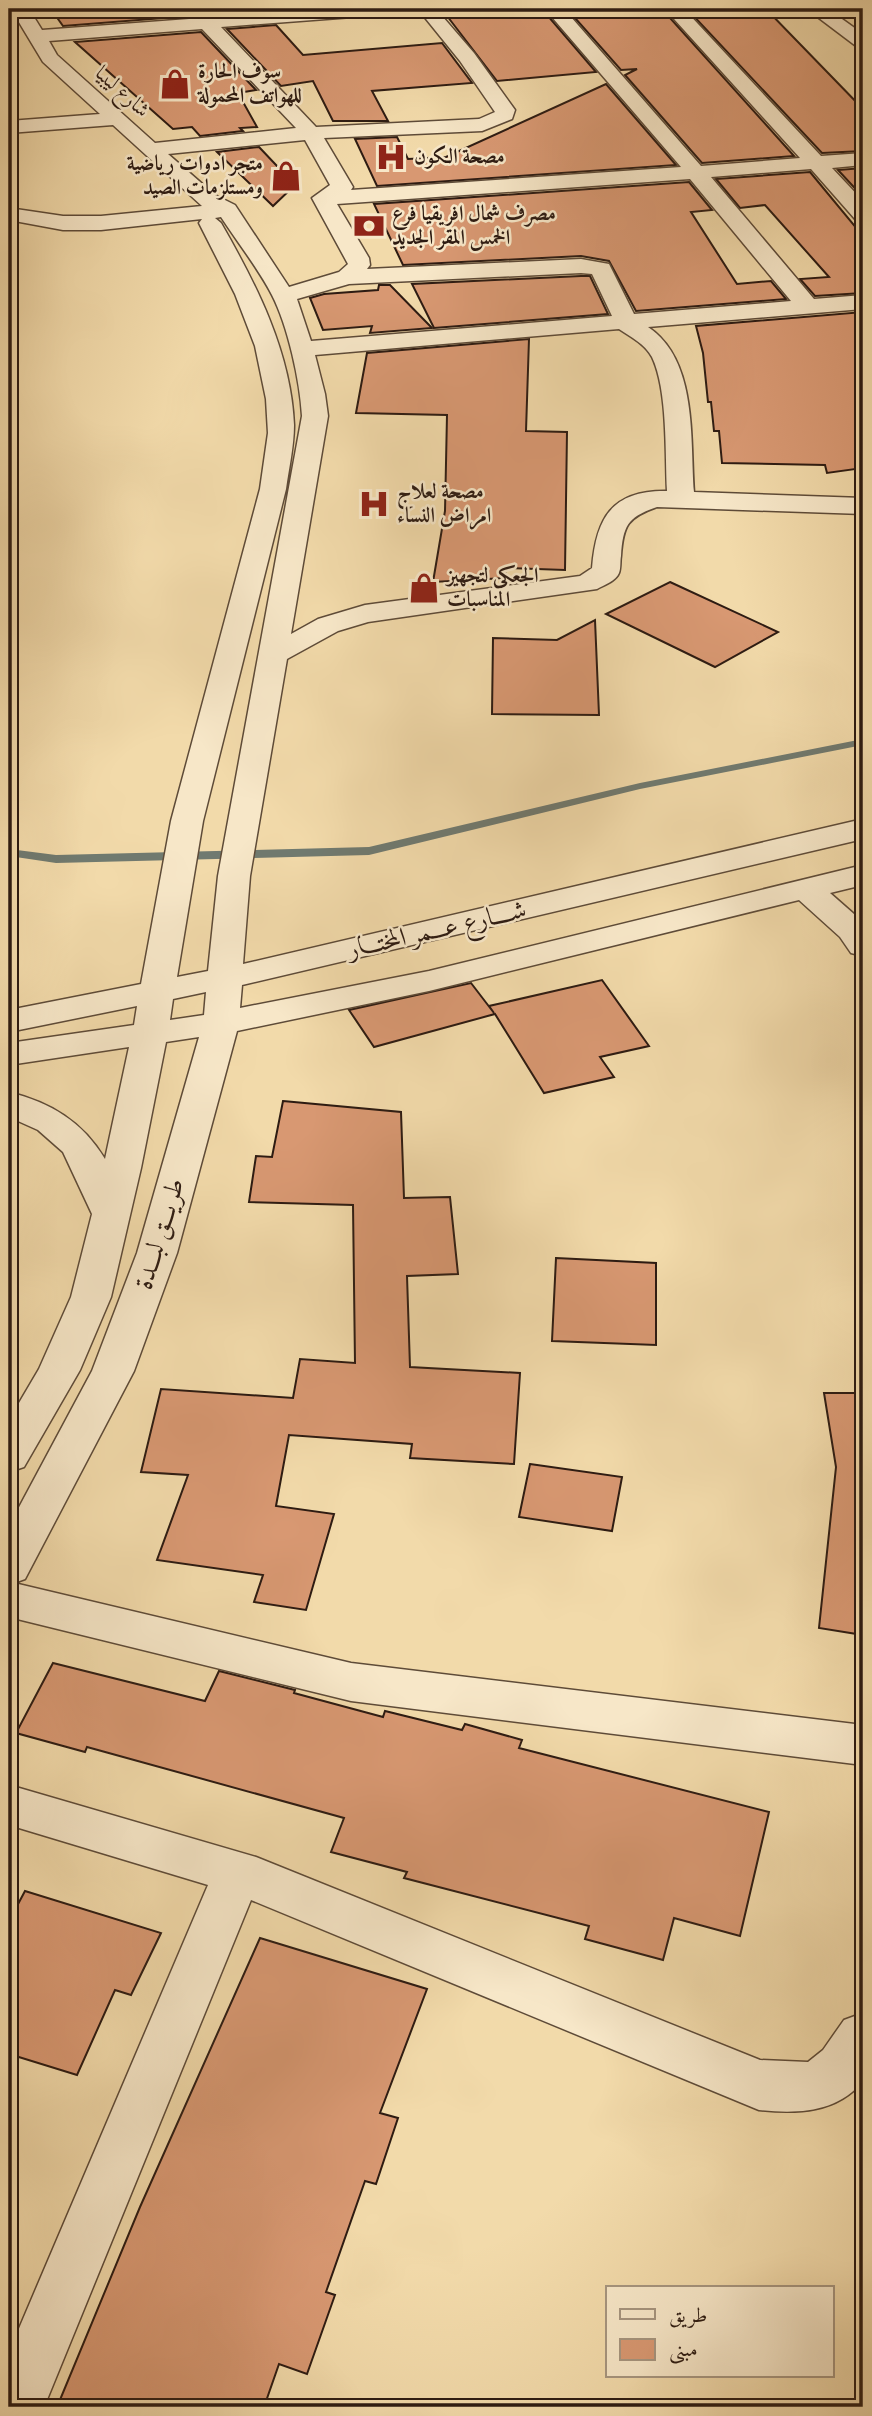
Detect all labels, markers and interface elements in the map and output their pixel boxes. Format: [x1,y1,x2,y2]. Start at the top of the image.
place label: سوف الحارة للهواتف المحمولة [196,59,302,109]
street label: شارع ليبيا [87,61,155,126]
shop icon: سوف الحارة للهواتف المحمولة [158,67,192,101]
hospital icon: مصحة الكون [374,140,408,174]
place label: مصحة الكون [414,144,505,170]
place label: متجر ادوات رياضية ومستلزمات الصيد [127,151,263,201]
shop icon: متجر ادوات رياضية ومستلزمات الصيد [269,159,303,193]
place label: مصرف شمال افريقيا فرع الخمس المقر الجديد [392,201,556,251]
bank icon: مصرف شمال افريقيا فرع الخمس المقر الجديد [352,209,386,243]
place label: مصحة لعلاج امراض النساء [397,479,491,530]
hospital icon: مصحة لعلاج امراض النساء [357,487,391,521]
place label: الجعكي لتجهيز المناسبات [445,563,538,613]
shop icon: الجعكي لتجهيز المناسبات [407,571,441,605]
street label: شــــارع عـــمر المختـــار [341,893,531,971]
street label: طريـــق لبـــدة [127,1174,193,1294]
legend [606,2286,834,2378]
text: طريق [669,2303,707,2329]
text: مبنى [669,2337,698,2364]

